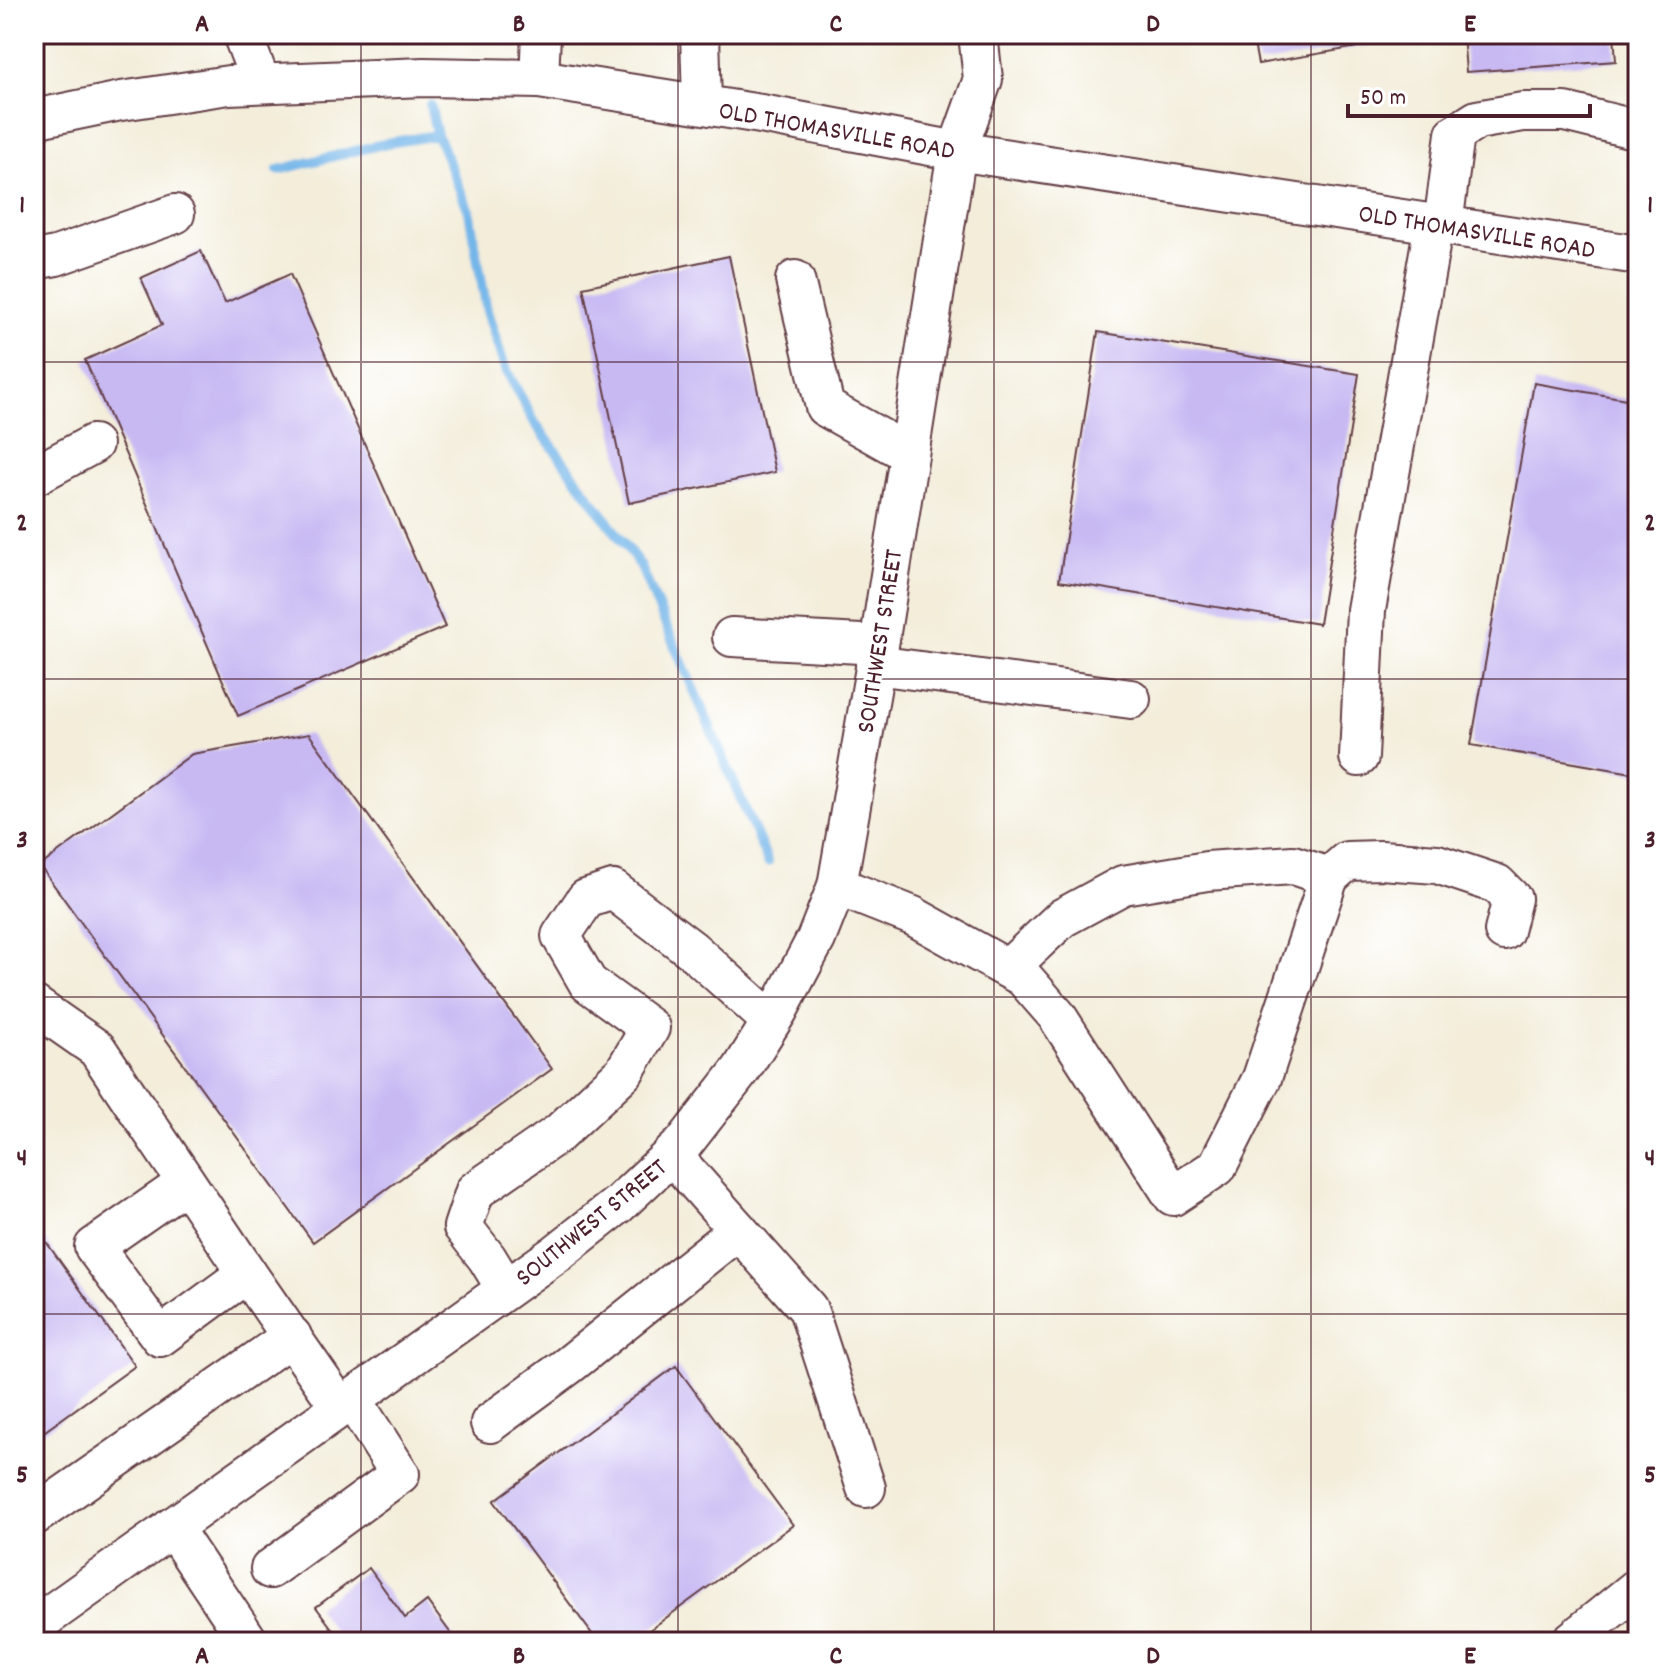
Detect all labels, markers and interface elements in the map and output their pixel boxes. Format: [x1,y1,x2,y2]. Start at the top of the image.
text: A [195,7,209,44]
text: B [513,7,525,44]
text: C [830,7,843,44]
text: D [1146,7,1160,44]
text: E [1464,7,1476,44]
scale bar [1348,68,1590,118]
text: 50 m [1360,82,1406,116]
street label: OLD THOMASVILLE ROAD [715,93,957,171]
text: 1 [19,188,25,225]
text: 1 [1647,188,1653,225]
street label: OLD THOMASVILLE ROAD [1355,196,1598,270]
text: 2 [16,506,28,543]
text: 2 [1644,506,1656,543]
street label: SOUTHWEST STREET [849,546,914,736]
text: 3 [16,823,28,860]
text: 3 [1644,823,1656,860]
text: 4 [17,1141,27,1178]
text: 4 [1645,1141,1655,1178]
street label: SOUTHWEST STREET [508,1151,676,1297]
text: 5 [16,1458,28,1495]
text: 5 [1644,1458,1656,1495]
text: A [195,1639,209,1676]
text: B [513,1639,525,1676]
text: C [830,1639,843,1676]
text: D [1146,1639,1160,1676]
text: E [1464,1639,1476,1676]

